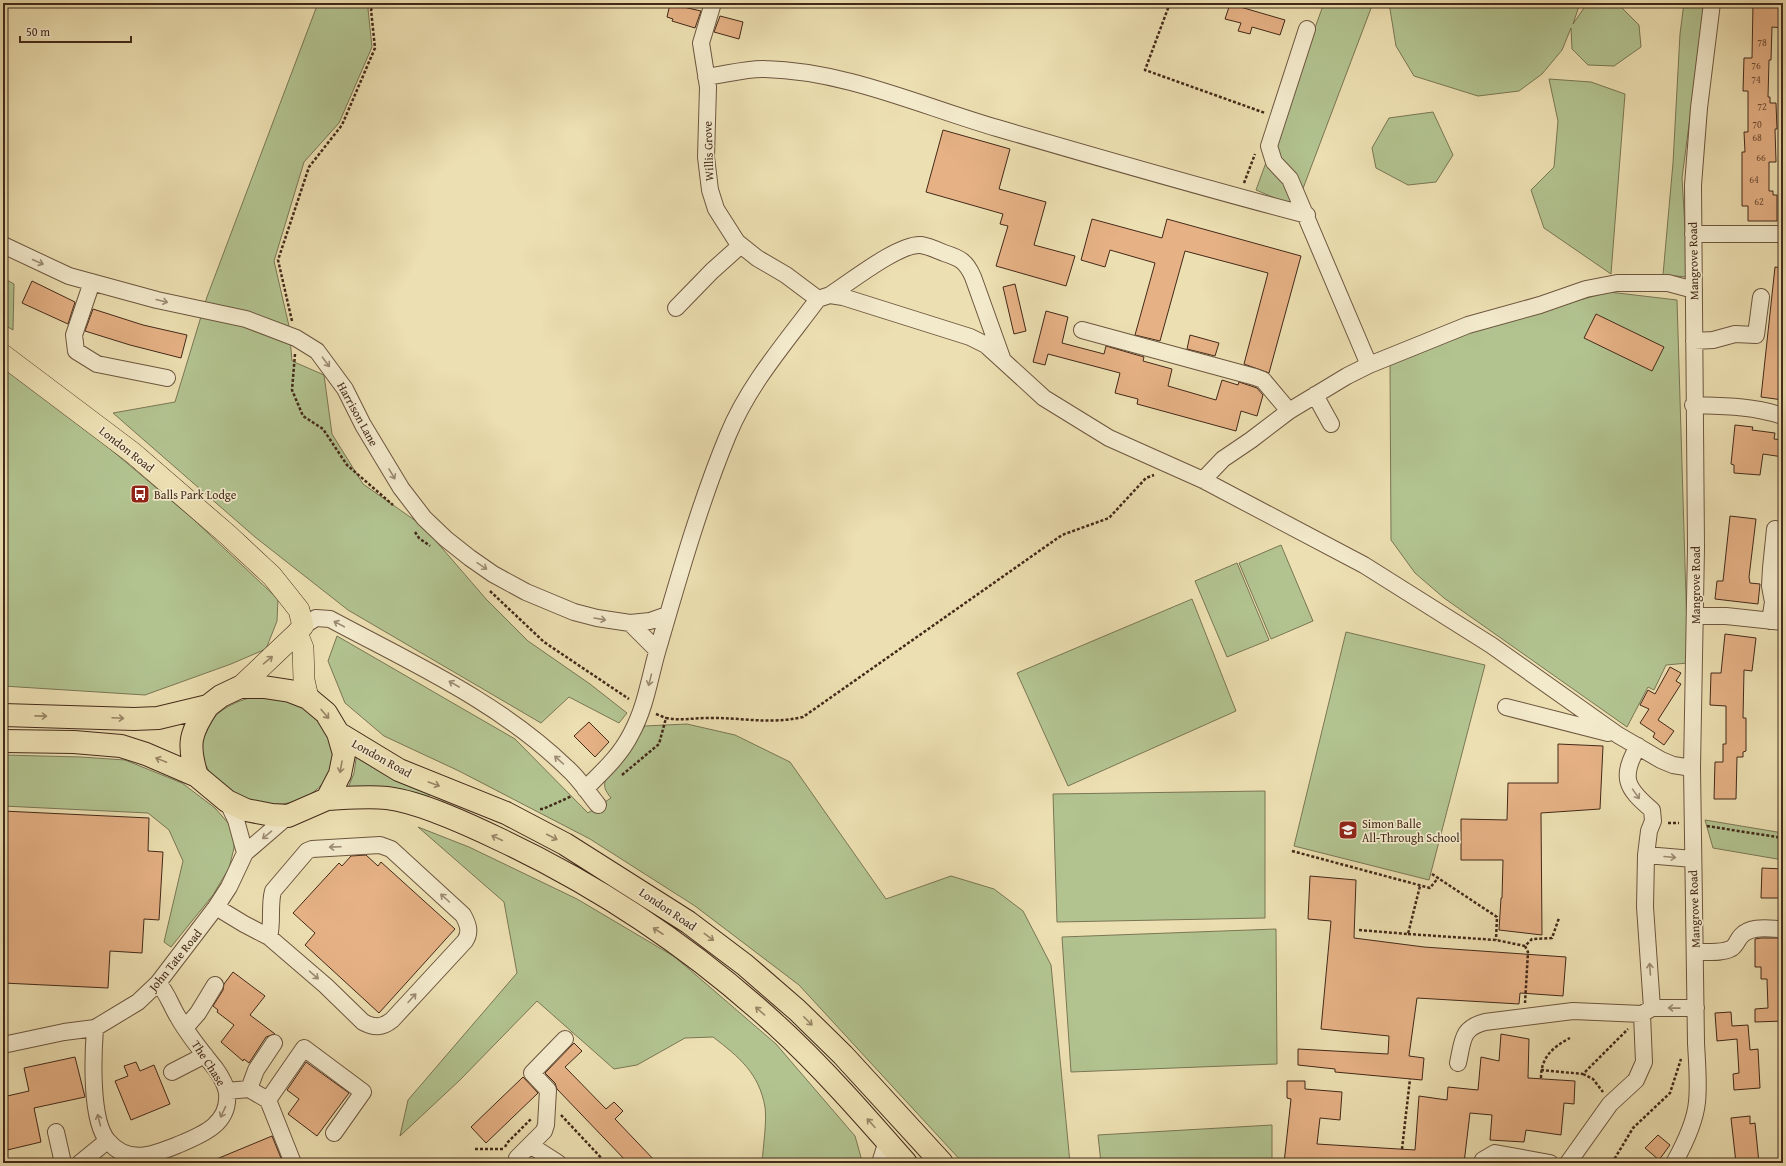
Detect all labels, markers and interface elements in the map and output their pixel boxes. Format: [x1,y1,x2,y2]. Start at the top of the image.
scale bar [20,18,131,44]
text: 50 m [26,23,50,40]
house number: 78 [1757,35,1767,50]
house number: 76 [1751,58,1761,73]
house number: 74 [1751,72,1761,87]
house number: 72 [1757,99,1767,114]
house number: 70 [1752,117,1762,132]
street label: Willis Grove [698,120,718,181]
house number: 68 [1752,130,1762,145]
house number: 66 [1756,150,1766,165]
house number: 64 [1749,172,1759,187]
house number: 62 [1754,194,1764,209]
street label: Mangrove Road [1684,221,1702,300]
one-way arrow [32,259,44,266]
one-way arrow [155,298,168,305]
one-way arrow [321,357,330,368]
street label: Harrison Lane [333,379,383,450]
street label: London Road [96,422,159,476]
one-way arrow [388,468,396,479]
bus stop icon: Balls Park Lodge [129,483,151,505]
place label: Balls Park Lodge [154,486,237,503]
street label: Mangrove Road [1687,545,1704,624]
one-way arrow [476,562,487,570]
one-way arrow [593,615,606,623]
one-way arrow [333,619,345,627]
one-way arrow [263,656,273,665]
one-way arrow [646,673,654,686]
one-way arrow [448,680,460,688]
one-way arrow [321,708,330,719]
one-way arrow [34,712,47,720]
one-way arrow [111,715,124,722]
street label: London Road [349,735,415,782]
one-way arrow [554,755,564,765]
one-way arrow [156,756,168,763]
one-way arrow [337,760,345,773]
one-way arrow [427,781,439,789]
one-way arrow [1632,789,1640,800]
place label: Simon Balle All-Through School [1362,815,1460,846]
school or university icon: Simon Balle All-Through School [1337,819,1359,841]
one-way arrow [261,830,272,839]
one-way arrow [491,834,503,841]
one-way arrow [546,834,558,841]
one-way arrow [329,843,342,851]
one-way arrow [1663,853,1676,861]
street label: Mangrove Road [1684,869,1704,948]
street label: London Road [636,884,700,935]
one-way arrow [440,894,450,903]
street label: John Tate Road [143,925,206,996]
one-way arrow [652,926,664,934]
one-way arrow [703,933,714,941]
one-way arrow [1646,963,1654,976]
one-way arrow [309,971,319,980]
one-way arrow [408,992,417,1003]
one-way arrow [1668,1004,1681,1011]
one-way arrow [755,1006,765,1016]
one-way arrow [803,1016,813,1026]
street label: The Chase [188,1037,230,1089]
one-way arrow [219,1106,226,1118]
one-way arrow [95,1114,102,1127]
one-way arrow [866,1118,875,1129]

